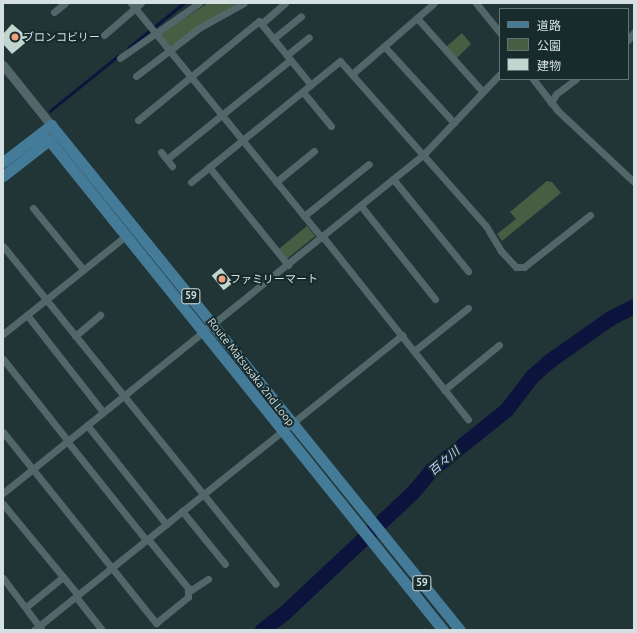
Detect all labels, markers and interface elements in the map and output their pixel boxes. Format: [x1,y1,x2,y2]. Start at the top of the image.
legend [499,8,629,80]
text: 道路 [537,19,561,32]
place label: ブロンコビリー [23,30,100,44]
marker: ブロンコビリー [10,32,20,42]
text: 公園 [537,39,561,52]
text: 建物 [537,59,561,72]
place label: ファミリーマート [230,272,318,286]
marker: ファミリーマート [217,274,227,284]
road number: 59 [181,288,201,304]
street label: Route Matsusaka 2nd Loop [205,315,297,429]
water label: 百々川 [426,444,462,478]
road number: 59 [412,575,432,591]

